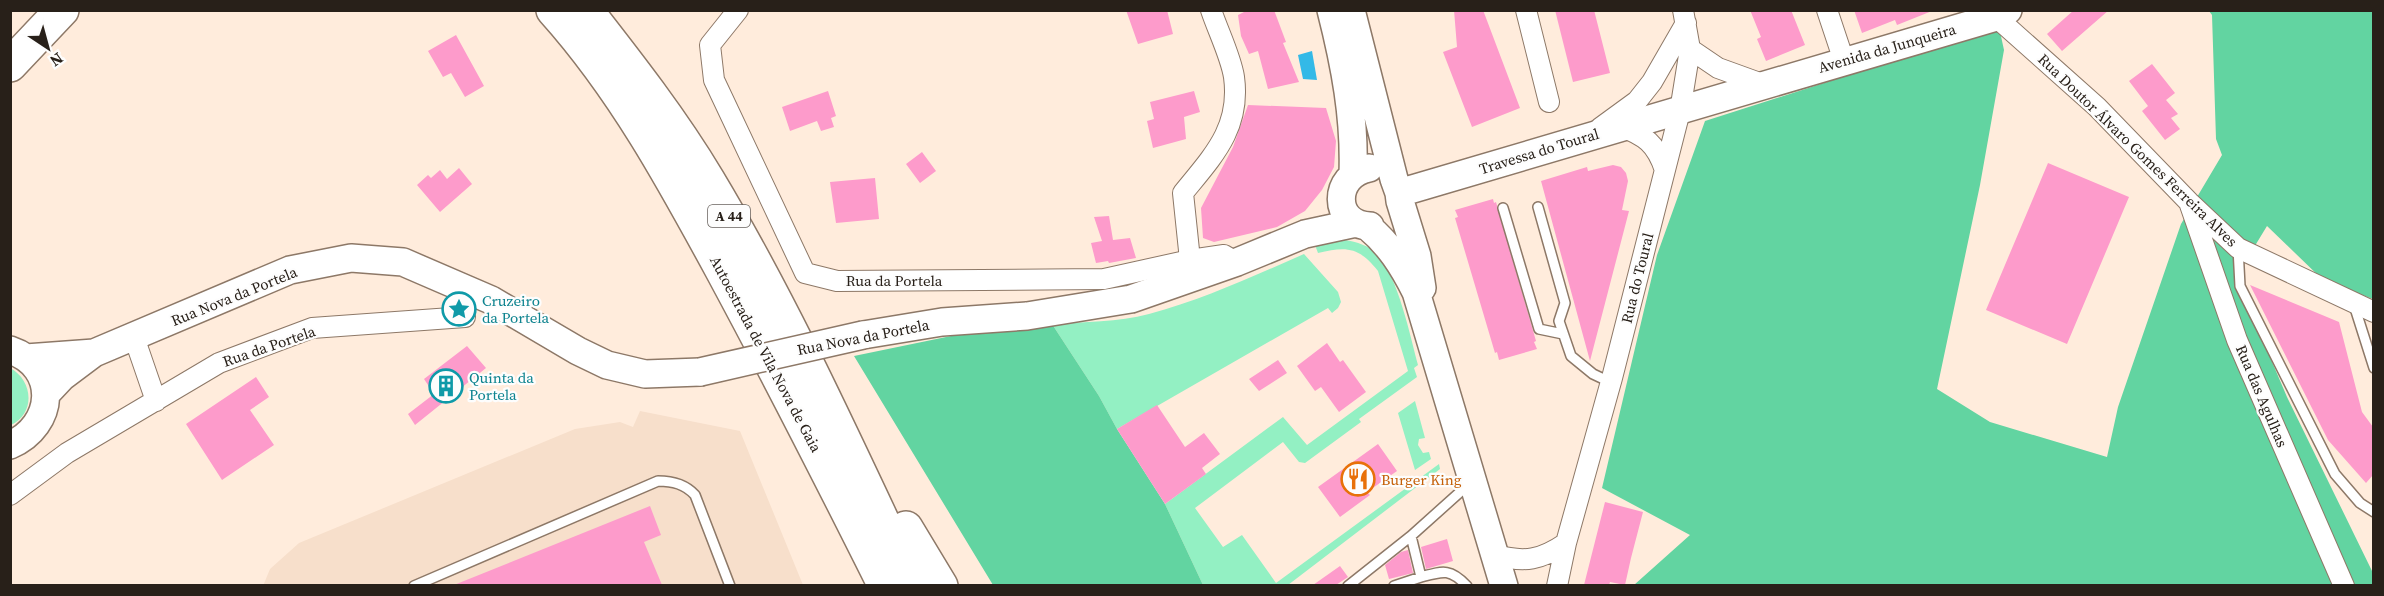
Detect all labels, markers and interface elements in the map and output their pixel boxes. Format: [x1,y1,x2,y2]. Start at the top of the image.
north arrow [18,18,78,78]
street label: Avenida da Junqueira [1816,18,1959,78]
text: N [45,48,68,73]
street label: Rua Doutor Álvaro Gomes Ferreira Alves [2034,49,2242,251]
street label: Travessa do Toural [1477,123,1602,179]
road number: A 44 [708,205,750,227]
street label: Rua do Toural [1616,230,1659,325]
street label: Autoestrada de Vila Nova de Gaia [705,252,827,456]
street label: Rua Nova da Portela [168,261,300,331]
street label: Rua da Portela [846,270,943,291]
place label: Cruzeiro da Portela [482,290,550,328]
place icon: Cruzeiro da Portela [441,291,477,327]
street label: Rua Nova da Portela [795,314,931,360]
street label: Rua da Portela [220,320,318,372]
street label: Rua das Agulhas [2231,341,2293,451]
place label: Quinta da Portela [469,367,534,405]
building icon: Quinta da Portela [428,368,464,404]
restaurant icon: Burger King [1340,461,1376,497]
place label: Burger King [1381,469,1462,490]

